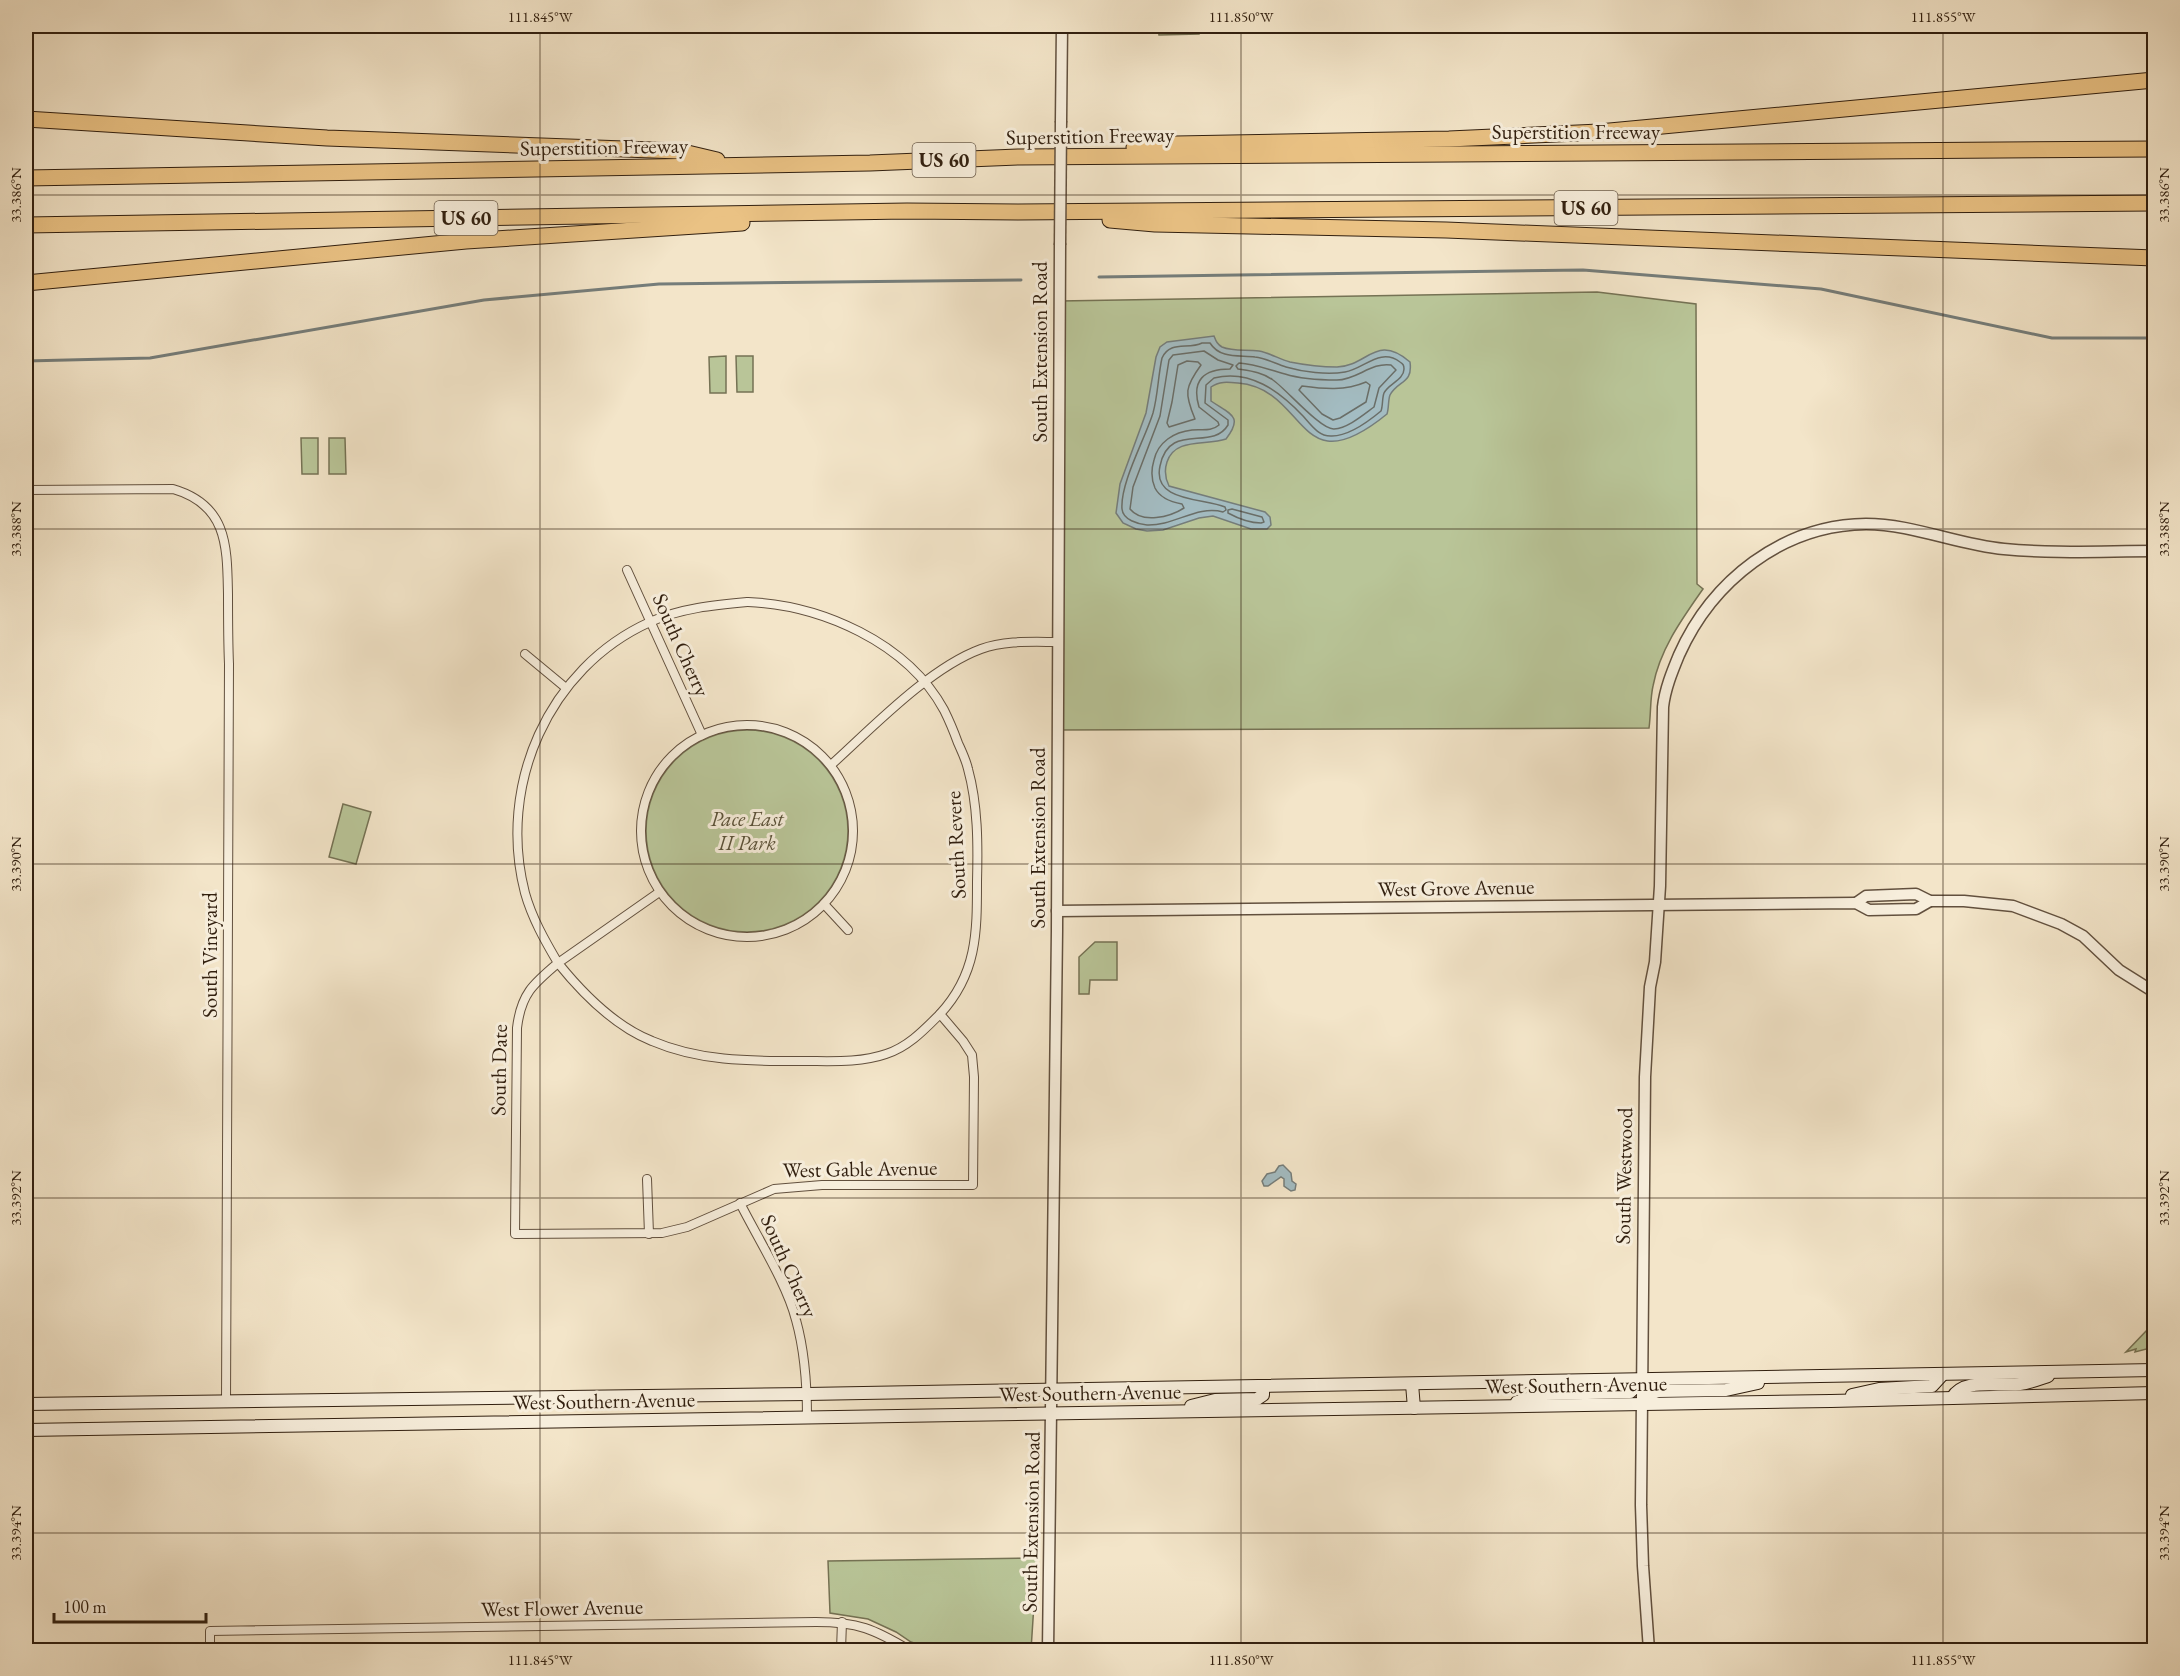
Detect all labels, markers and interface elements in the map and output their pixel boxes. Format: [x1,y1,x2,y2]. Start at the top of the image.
text: 111.845°W [508,7,573,26]
text: 111.850°W [1209,7,1274,26]
text: 111.855°W [1911,7,1976,26]
street label: Superstition Freeway [1492,118,1661,145]
street label: Superstition Freeway [1006,121,1175,150]
street label: Superstition Freeway [520,132,689,161]
road number: US 60 [912,143,976,177]
text: 33.386°N [6,167,25,223]
text: 33.386°N [2154,167,2173,223]
road number: US 60 [1554,191,1618,225]
road number: US 60 [434,201,498,235]
street label: South Extension Road [1026,261,1053,443]
text: 33.388°N [6,501,25,557]
text: 33.388°N [2154,501,2173,557]
street label: South Cherry [647,589,716,701]
street label: South Extension Road [1024,747,1051,929]
street label: South Revere [939,790,972,900]
park label: Pace East II Park [710,805,784,856]
text: 33.390°N [6,836,25,892]
text: 33.390°N [2154,836,2173,892]
street label: West Grove Avenue [1377,873,1535,902]
street label: South Vineyard [196,892,223,1018]
street label: South Date [484,1024,513,1116]
street label: South Westwood [1609,1107,1638,1245]
street label: West Gable Avenue [782,1154,938,1183]
text: 33.392°N [6,1170,25,1226]
text: 33.392°N [2154,1170,2173,1226]
street label: South Cherry [755,1210,824,1322]
street label: West Southern Avenue [1485,1369,1667,1400]
street label: West Southern Avenue [999,1377,1181,1408]
street label: West Southern Avenue [513,1385,695,1416]
street label: South Extension Road [1015,1431,1046,1613]
text: 33.394°N [6,1505,25,1561]
text: 33.394°N [2154,1505,2173,1561]
scale bar [54,1586,206,1624]
street label: West Flower Avenue [481,1593,643,1622]
text: 100 m [63,1595,107,1618]
text: 111.845°W [508,1650,573,1669]
text: 111.850°W [1209,1650,1274,1669]
text: 111.855°W [1911,1650,1976,1669]

